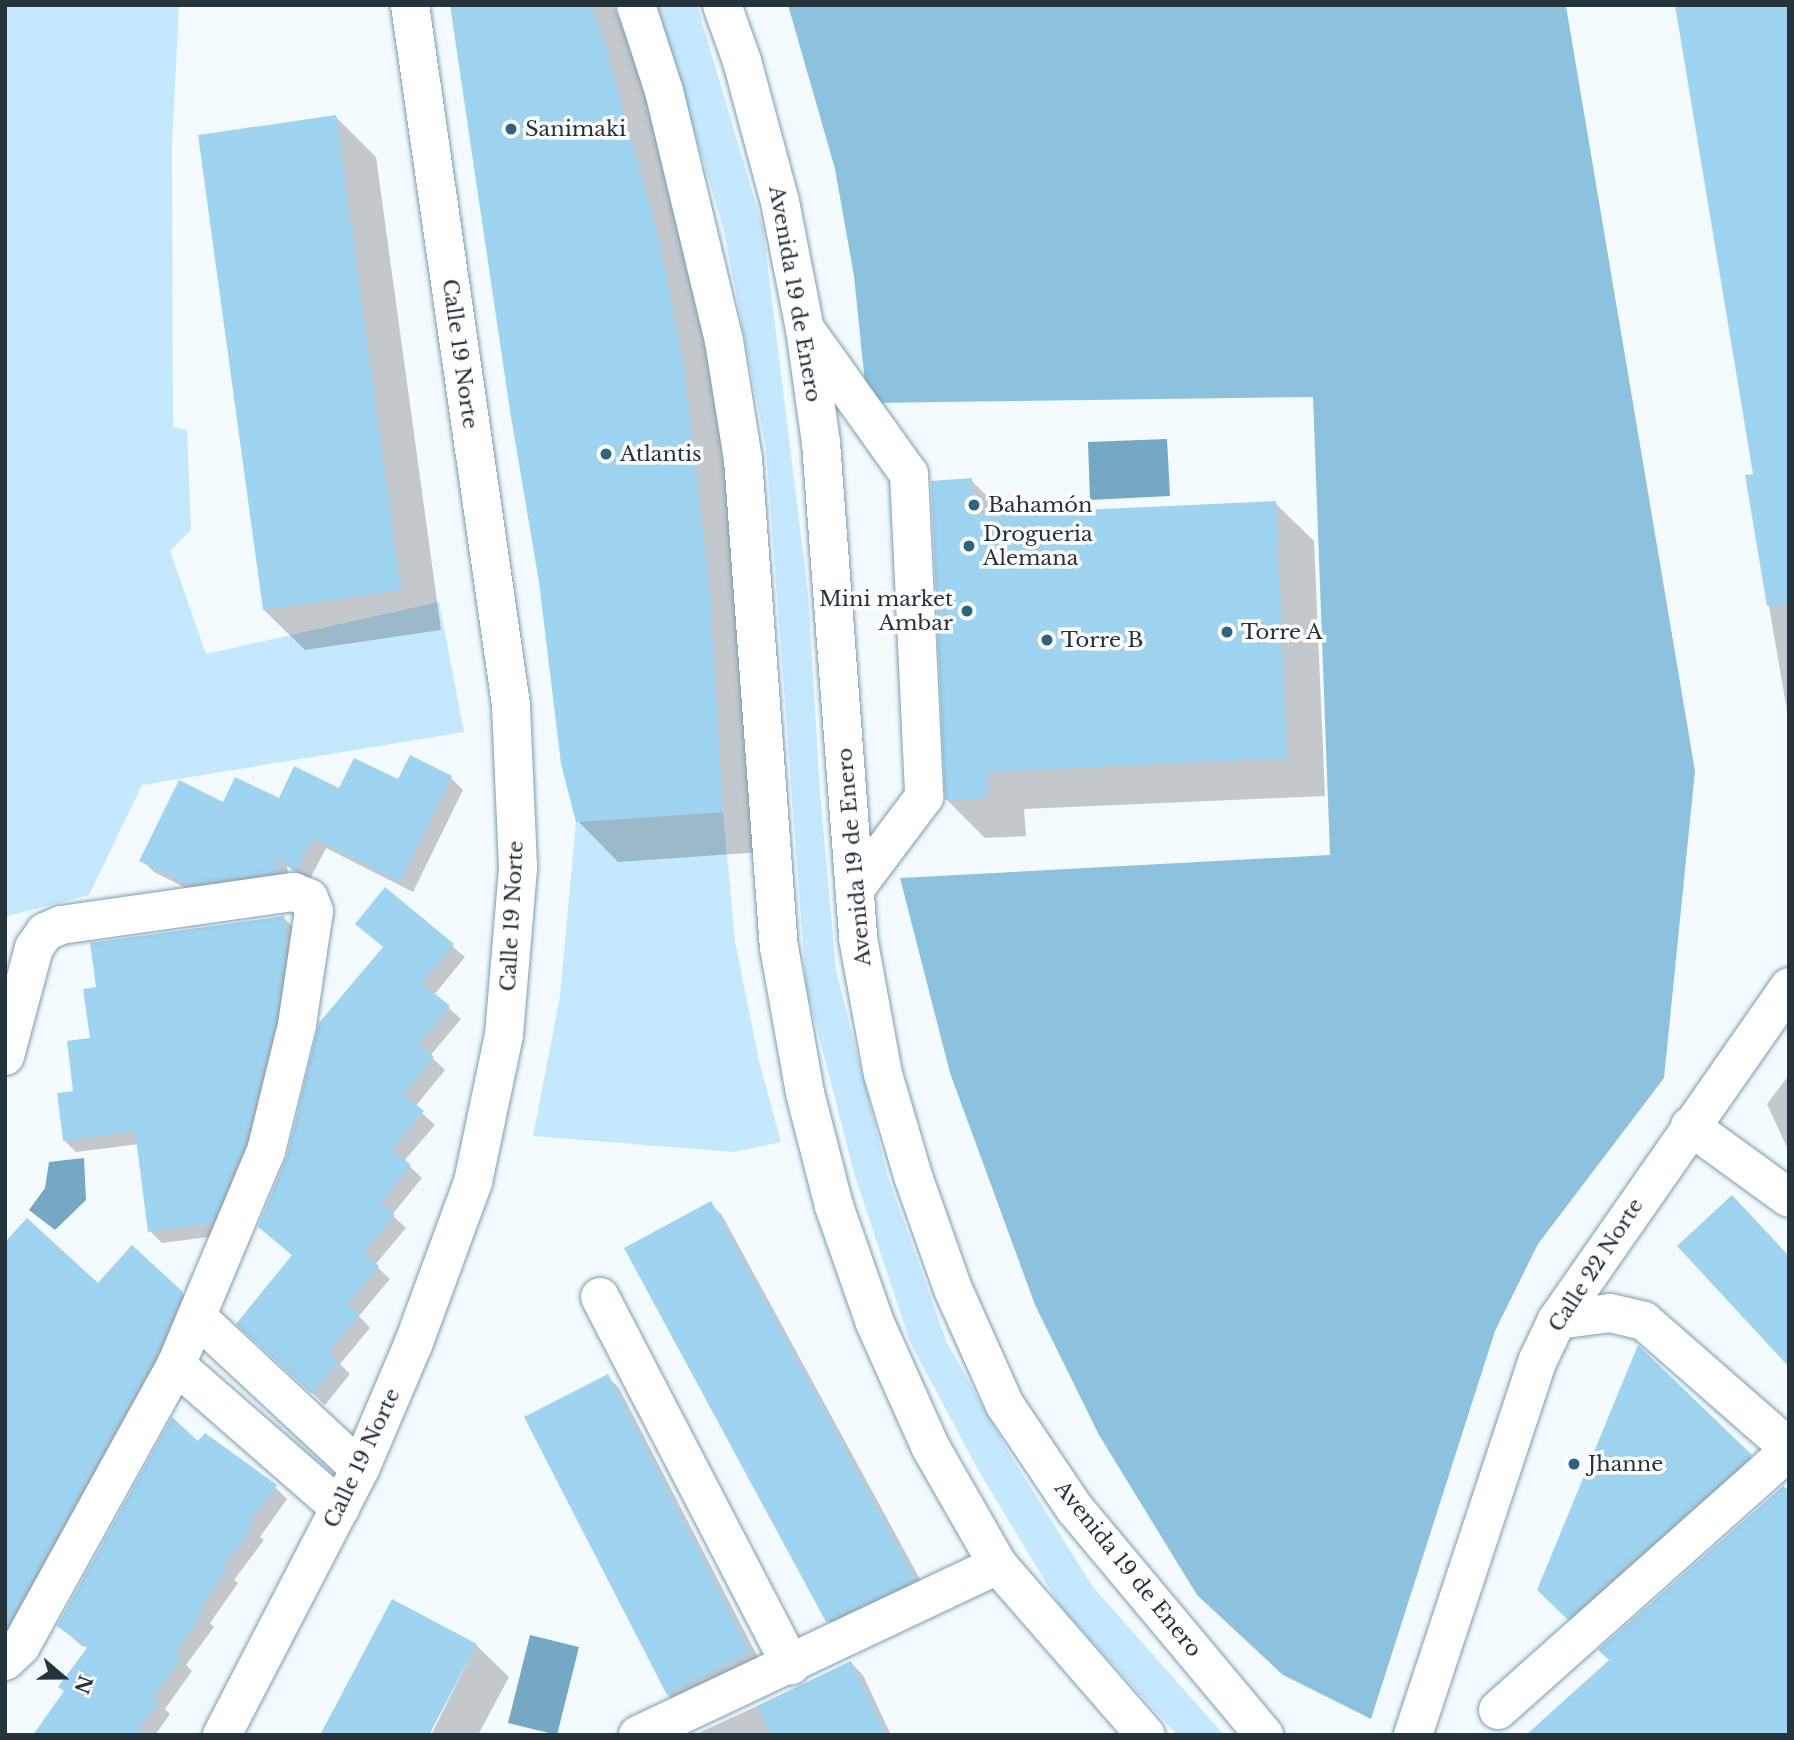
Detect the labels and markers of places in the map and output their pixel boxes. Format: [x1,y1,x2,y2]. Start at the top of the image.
place label: Sanimaki [525,116,626,142]
marker: Sanimaki [503,121,519,137]
place label: Atlantis [620,441,702,467]
marker: Atlantis [598,446,614,462]
place label: Bahamón [988,492,1093,518]
marker: Bahamón [966,497,982,513]
place label: Drogueria Alemana [983,521,1093,571]
marker: Drogueria Alemana [961,538,977,554]
place label: Mini market Ambar [819,586,953,636]
marker: Mini market Ambar [959,603,975,619]
place label: Torre A [1241,619,1323,645]
marker: Torre A [1219,624,1235,640]
place label: Torre B [1061,627,1143,653]
marker: Torre B [1039,632,1055,648]
place label: Jhanne [1588,1451,1663,1477]
marker: Jhanne [1566,1456,1582,1472]

